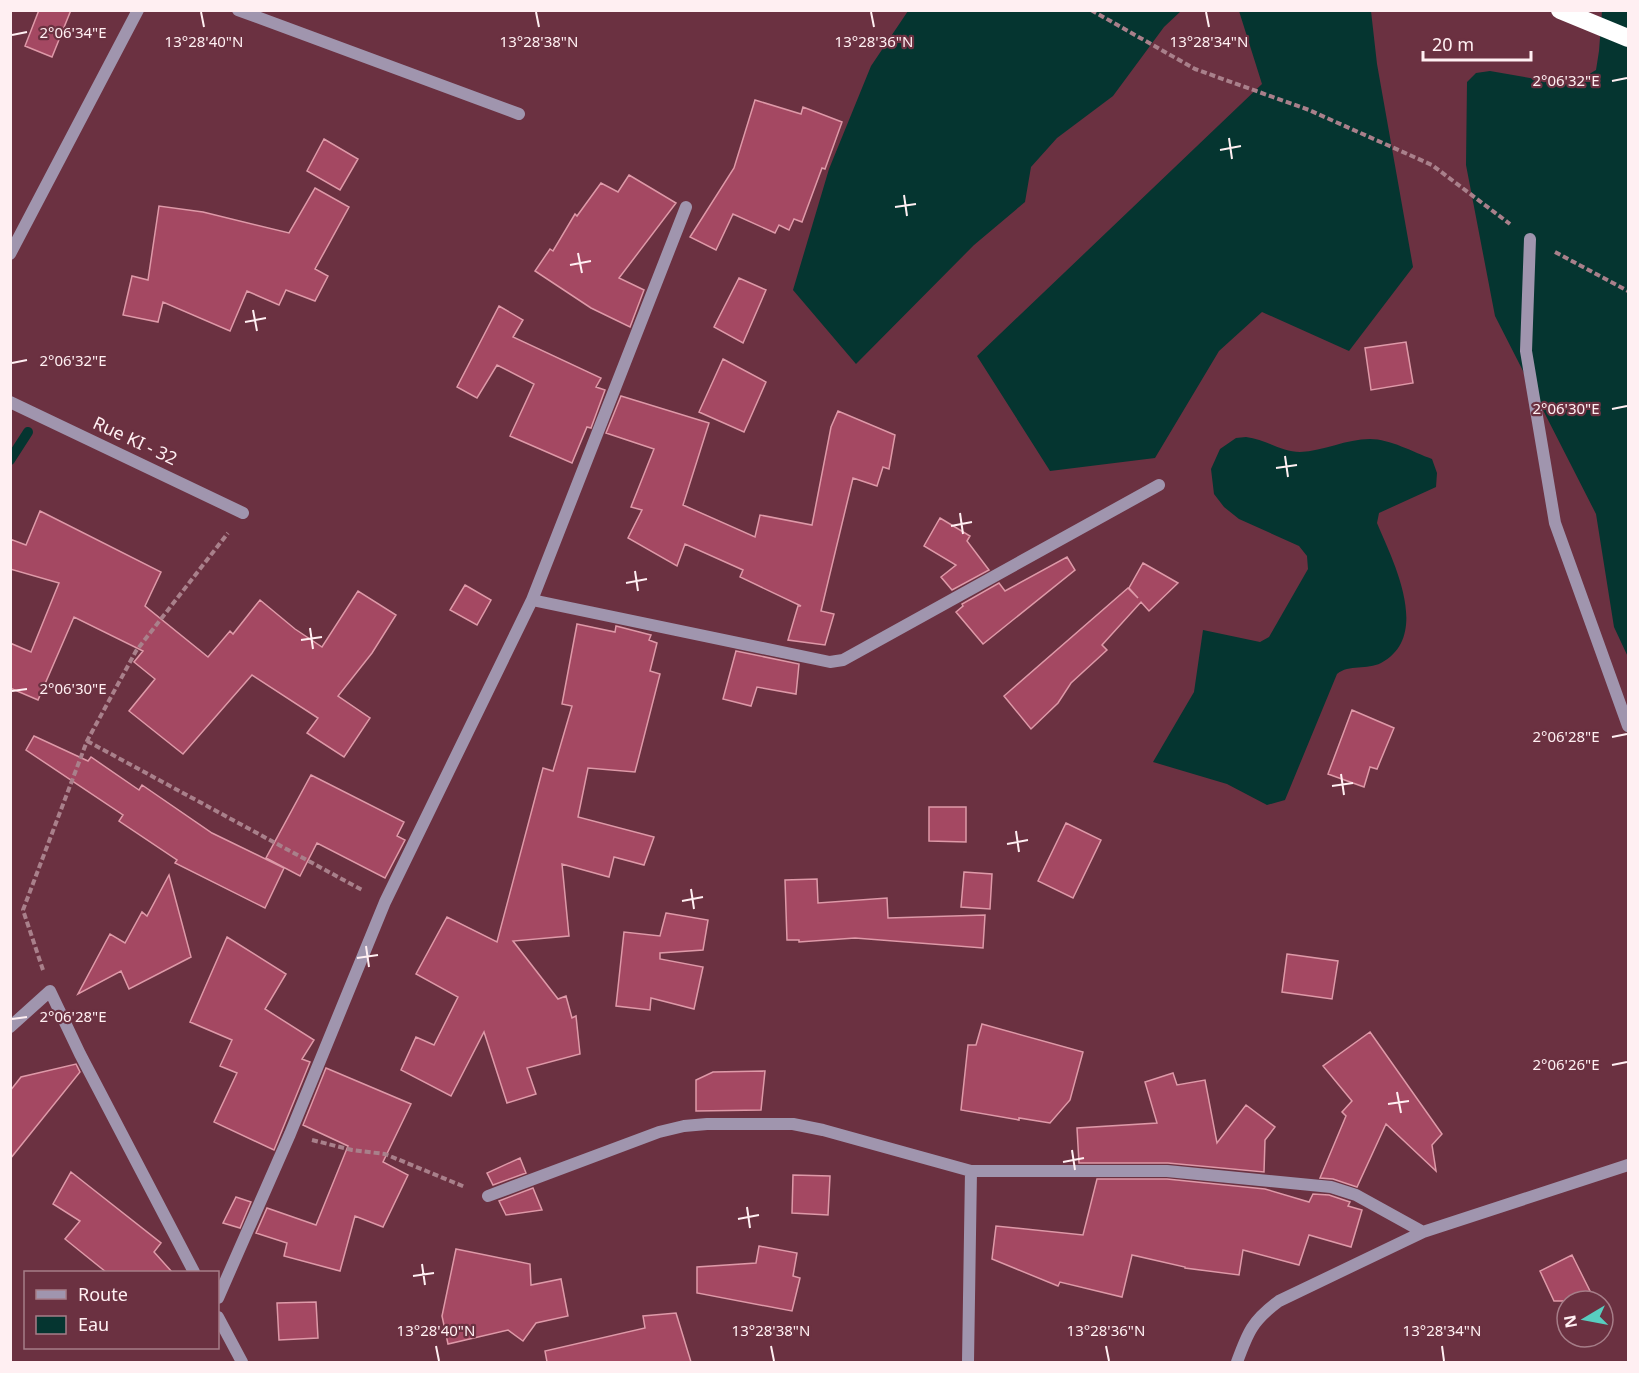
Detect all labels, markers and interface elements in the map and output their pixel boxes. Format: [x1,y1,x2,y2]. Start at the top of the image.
text: 2°06'34"E [39,22,107,42]
scale bar [1423,24,1531,62]
text: 13°28'40"N [165,31,243,51]
text: 13°28'38"N [500,31,578,51]
text: 13°28'36"N [835,31,913,51]
text: 13°28'34"N [1170,31,1248,51]
text: 20 m [1432,32,1474,56]
text: 2°06'32"E [1532,70,1600,90]
text: 2°06'32"E [39,350,107,370]
text: 2°06'30"E [1532,398,1600,418]
street label: Rue KI - 32 [89,410,181,470]
text: 2°06'30"E [39,678,107,698]
text: 2°06'28"E [1532,726,1600,746]
text: 2°06'28"E [39,1006,107,1026]
text: 2°06'26"E [1532,1054,1600,1074]
legend [24,1271,219,1349]
text: Route [78,1282,128,1306]
north arrow [1555,1289,1615,1349]
text: Eau [78,1312,109,1336]
text: N [1558,1313,1582,1330]
text: 13°28'40"N [397,1320,475,1340]
text: 13°28'38"N [732,1320,810,1340]
text: 13°28'36"N [1067,1320,1145,1340]
text: 13°28'34"N [1403,1320,1481,1340]

